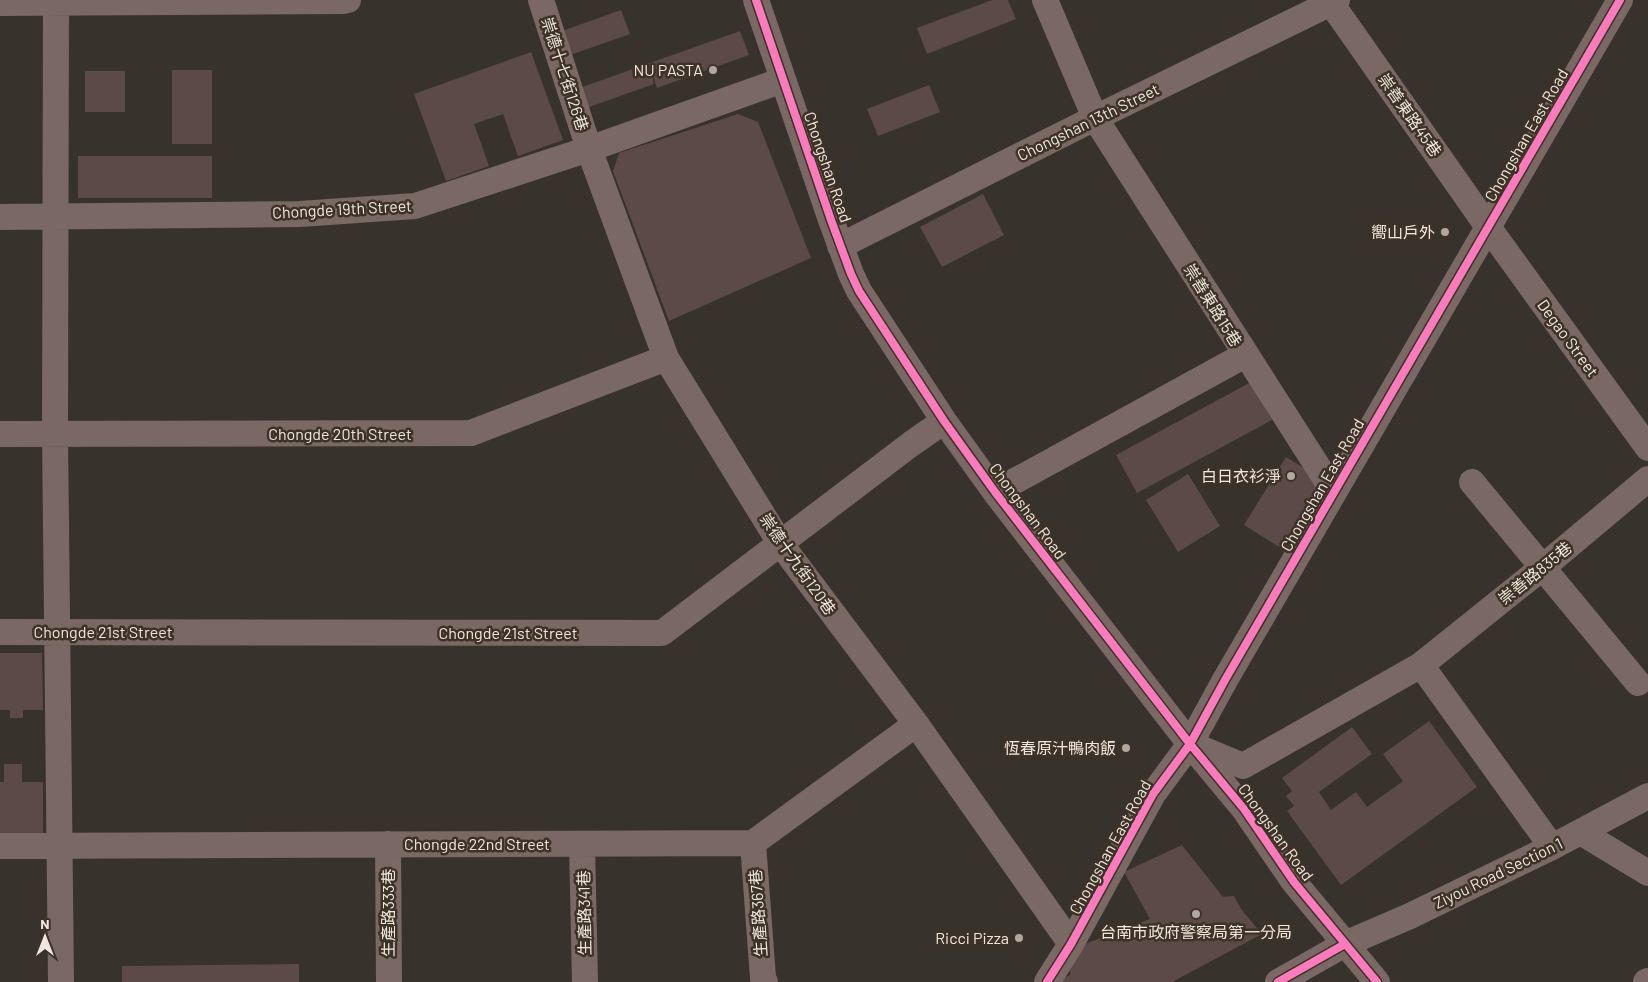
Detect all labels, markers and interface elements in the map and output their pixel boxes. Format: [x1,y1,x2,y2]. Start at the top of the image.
street label: 崇德十七街126巷 [538,15,593,133]
place label: NU PASTA [633,60,703,79]
marker: NU PASTA [707,64,719,76]
street label: Chongshan East Road [1480,65,1571,205]
street label: 崇善東路45巷 [1375,70,1446,160]
street label: Chongshan 13th Street [1014,79,1162,164]
street label: Chongshan Road [801,109,856,225]
street label: Chongde 19th Street [272,195,412,222]
place label: 嚮山戶外 [1371,222,1435,241]
marker: 嚮山戶外 [1439,226,1451,238]
street label: 崇善東路15巷 [1181,260,1246,350]
street label: Degao Street [1534,295,1603,380]
street label: Chongshan East Road [1276,415,1367,555]
street label: Chongde 20th Street [268,424,412,443]
street label: Chongshan Road [986,459,1071,563]
place label: 白日衣衫淨 [1201,466,1281,485]
marker: 白日衣衫淨 [1285,470,1297,482]
street label: 崇德十九街120巷 [756,509,840,618]
street label: 崇善路835巷 [1494,537,1575,608]
street label: Chongde 21st Street [34,622,172,641]
street label: Chongde 21st Street [439,623,577,642]
place label: 恆春原汁鴨肉飯 [1004,738,1116,757]
marker: 恆春原汁鴨肉飯 [1120,742,1132,754]
street label: Chongshan East Road [1065,776,1154,917]
street label: Chongshan Road [1235,779,1318,884]
street label: Ziyou Road Section 1 [1430,833,1565,912]
street label: Chongde 22nd Street [404,834,550,853]
street label: 生產路367巷 [745,868,770,958]
street label: 生產路333巷 [378,869,397,957]
street label: 生產路341巷 [573,870,594,956]
marker: 台南市政府警察局第一分局 [1190,908,1202,920]
north arrow [20,912,70,962]
text: N [40,915,50,932]
place label: 台南市政府警察局第一分局 [1100,922,1292,941]
place label: Ricci Pizza [935,928,1009,947]
marker: Ricci Pizza [1013,932,1025,944]

